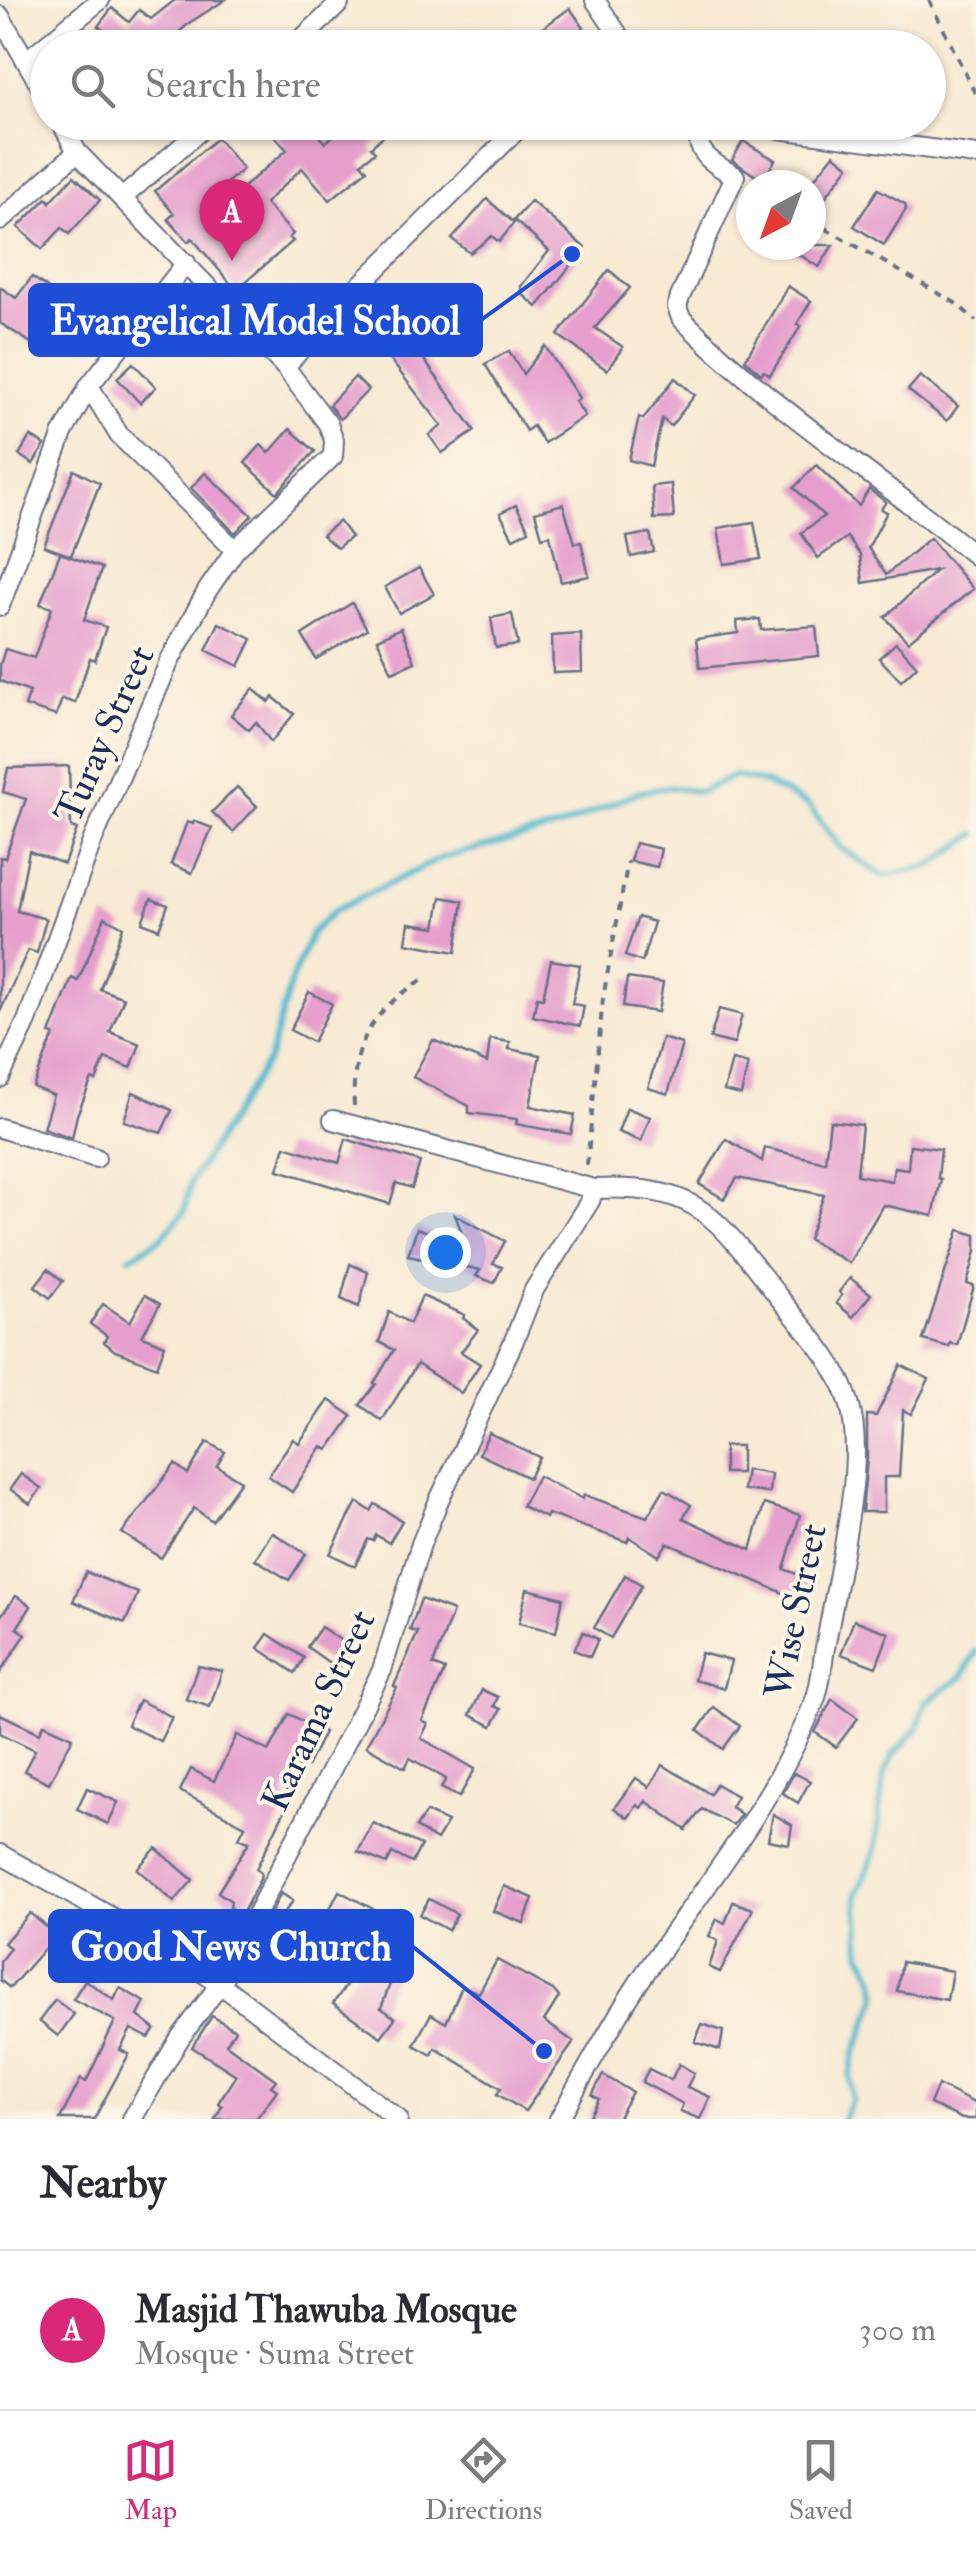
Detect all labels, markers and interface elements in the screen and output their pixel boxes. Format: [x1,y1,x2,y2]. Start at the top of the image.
search box [30,30,946,140]
icon: search [65,58,120,113]
text: Search here [145,61,321,109]
north arrow [736,170,826,260]
pin: A [200,178,264,261]
callout: Evangelical Model School [30,285,481,355]
text: Evangelical Model School [50,296,461,347]
street label: Turay Street [44,638,165,831]
your location [420,1227,471,1278]
street label: Wise Street [754,1520,838,1704]
street label: Karama Street [251,1602,386,1819]
callout: Good News Church [50,1911,412,1981]
text: Good News Church [70,1922,392,1973]
text: Nearby [40,2158,166,2210]
text: Masjid Thawuba Mosque [135,2286,517,2334]
text: A [62,2310,83,2350]
text: 300 m [859,2310,936,2350]
text: Mosque · Suma Street [135,2334,414,2374]
tab: Map [123,2433,178,2528]
tab: Directions [425,2433,542,2528]
tab: Saved [789,2433,853,2528]

